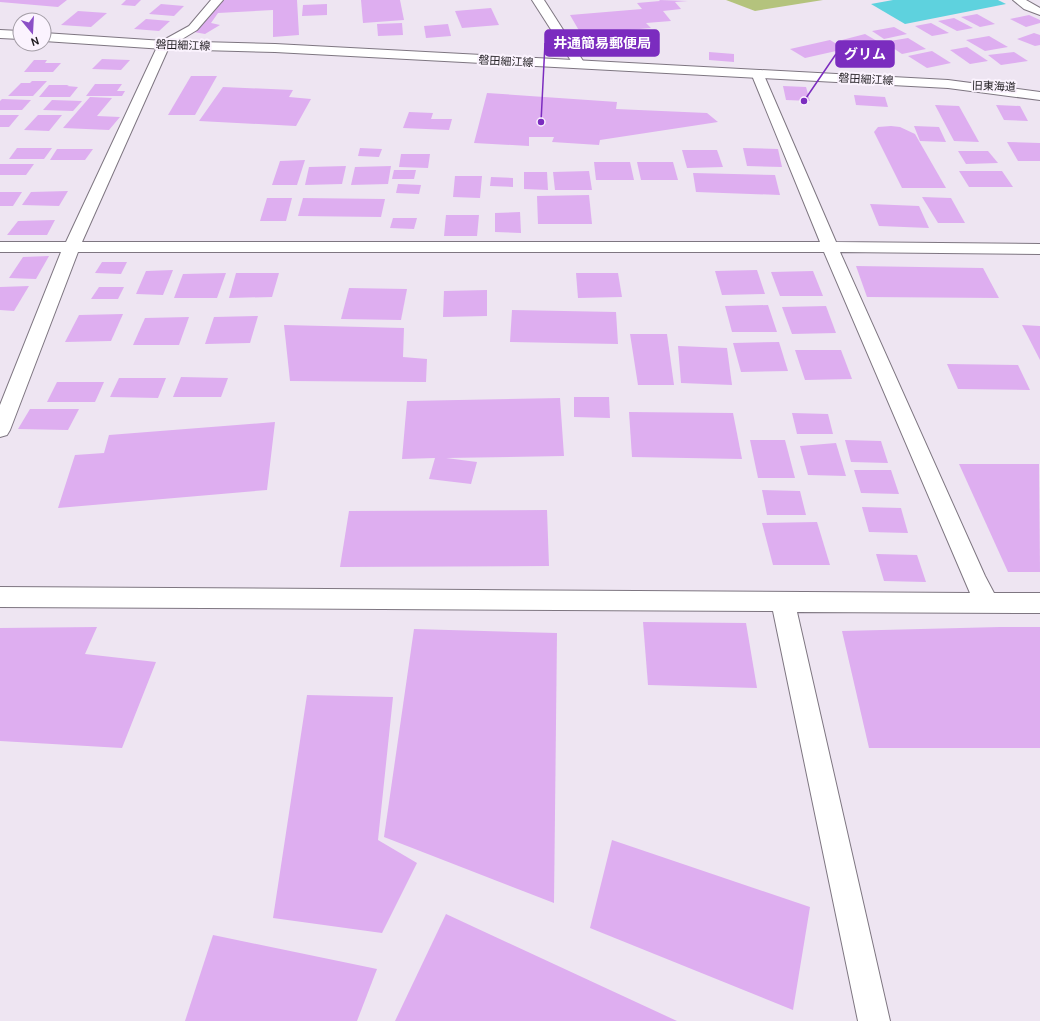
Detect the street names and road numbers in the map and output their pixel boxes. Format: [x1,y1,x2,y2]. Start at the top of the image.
street label: 磐田細江線 [155,37,211,53]
street label: 磐田細江線 [478,53,534,69]
street label: 磐田細江線 [838,71,894,87]
street label: 旧東海道 [972,78,1016,94]

